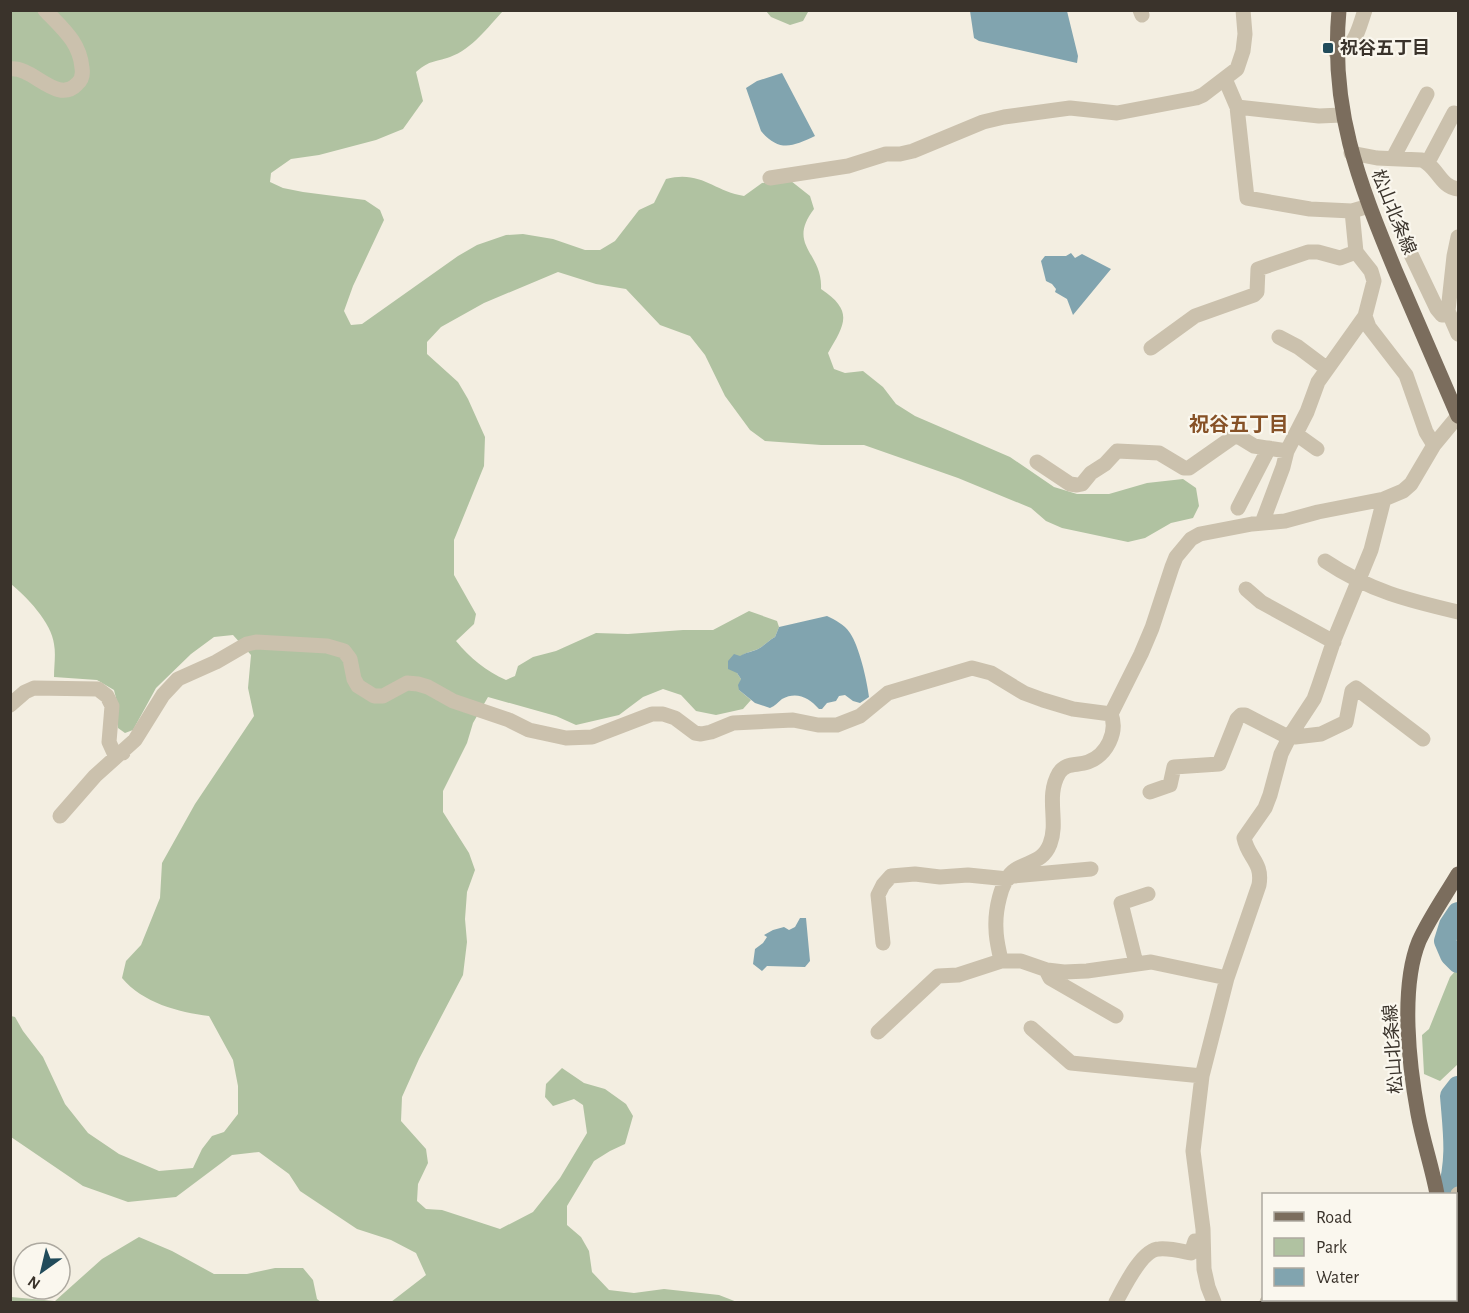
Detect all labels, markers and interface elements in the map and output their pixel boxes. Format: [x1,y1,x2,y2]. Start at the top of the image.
place label: 祝谷五丁目 [1340,38,1430,58]
marker: 祝谷五丁目 [1321,41,1335,55]
street label: 松山北条線 [1368,167,1420,257]
district label: 祝谷五丁目 [1189,414,1289,435]
street label: 松山北条線 [1380,1003,1406,1095]
legend [1262,1193,1457,1301]
text: Road [1316,1209,1352,1227]
text: Park [1316,1239,1348,1257]
north arrow [12,1241,72,1301]
text: Water [1316,1269,1359,1287]
text: N [25,1273,43,1292]

